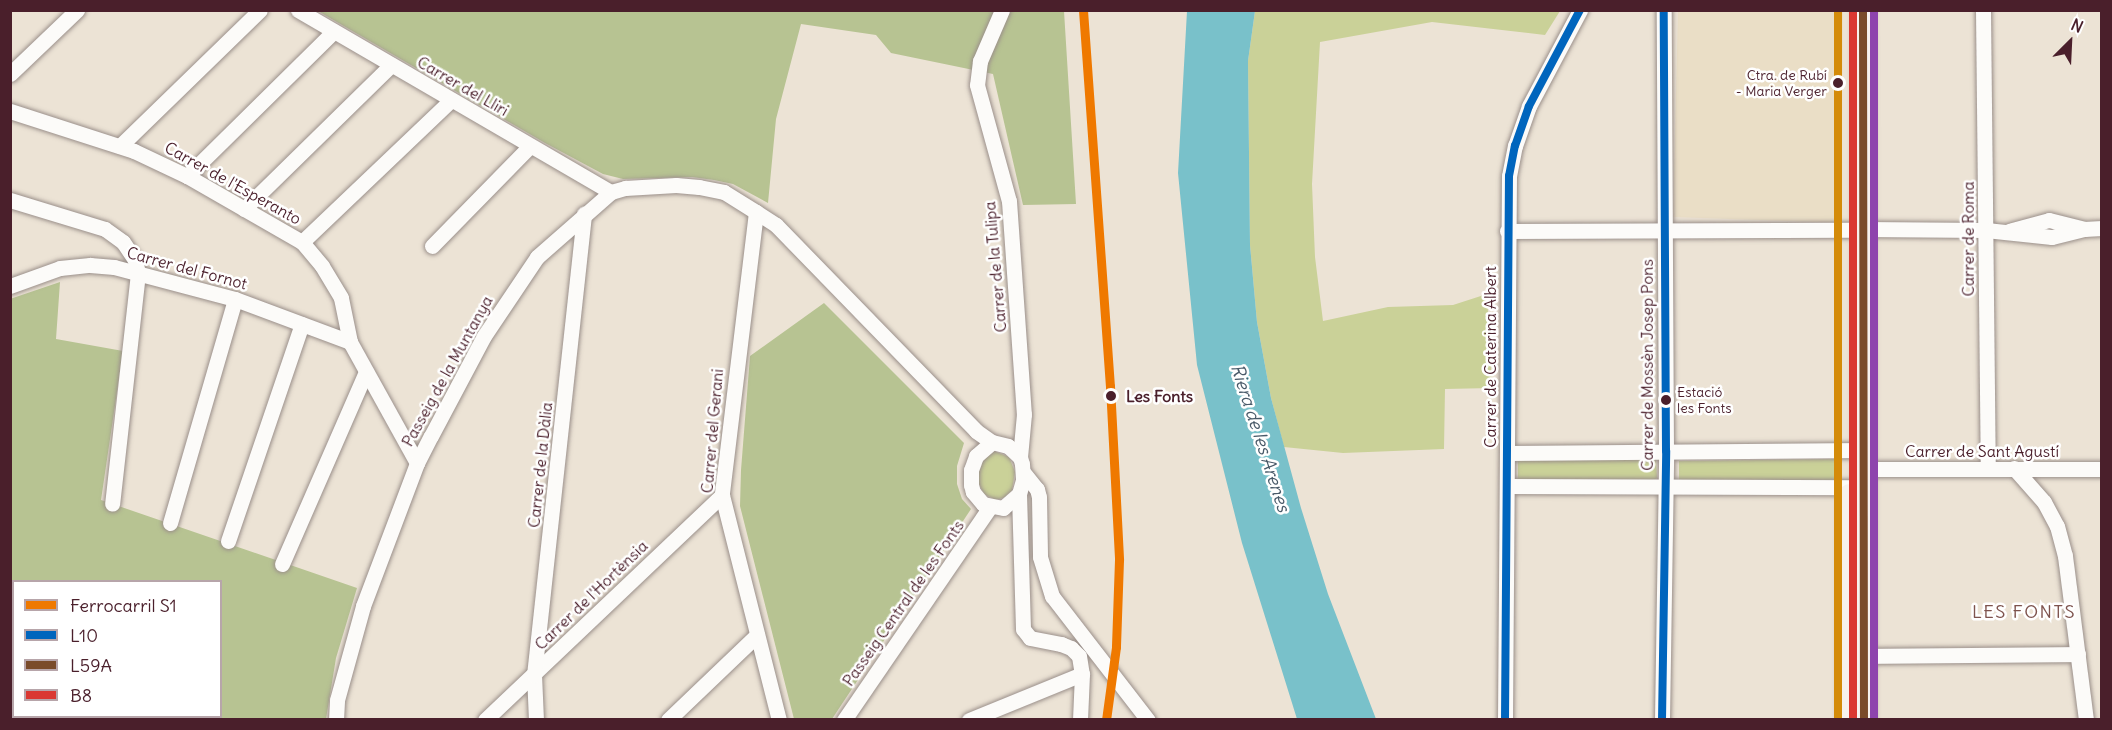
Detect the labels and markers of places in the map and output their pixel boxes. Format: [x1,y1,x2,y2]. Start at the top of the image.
place label: Ctra. de Rubí - Maria Verger [1736,67,1827,100]
marker: Ctra. de Rubí - Maria Verger [1832,77,1844,89]
place label: Estació les Fonts [1677,384,1732,416]
marker: Les Fonts [1101,386,1121,406]
place label: Les Fonts [1126,386,1193,406]
marker: Estació les Fonts [1660,394,1672,406]

